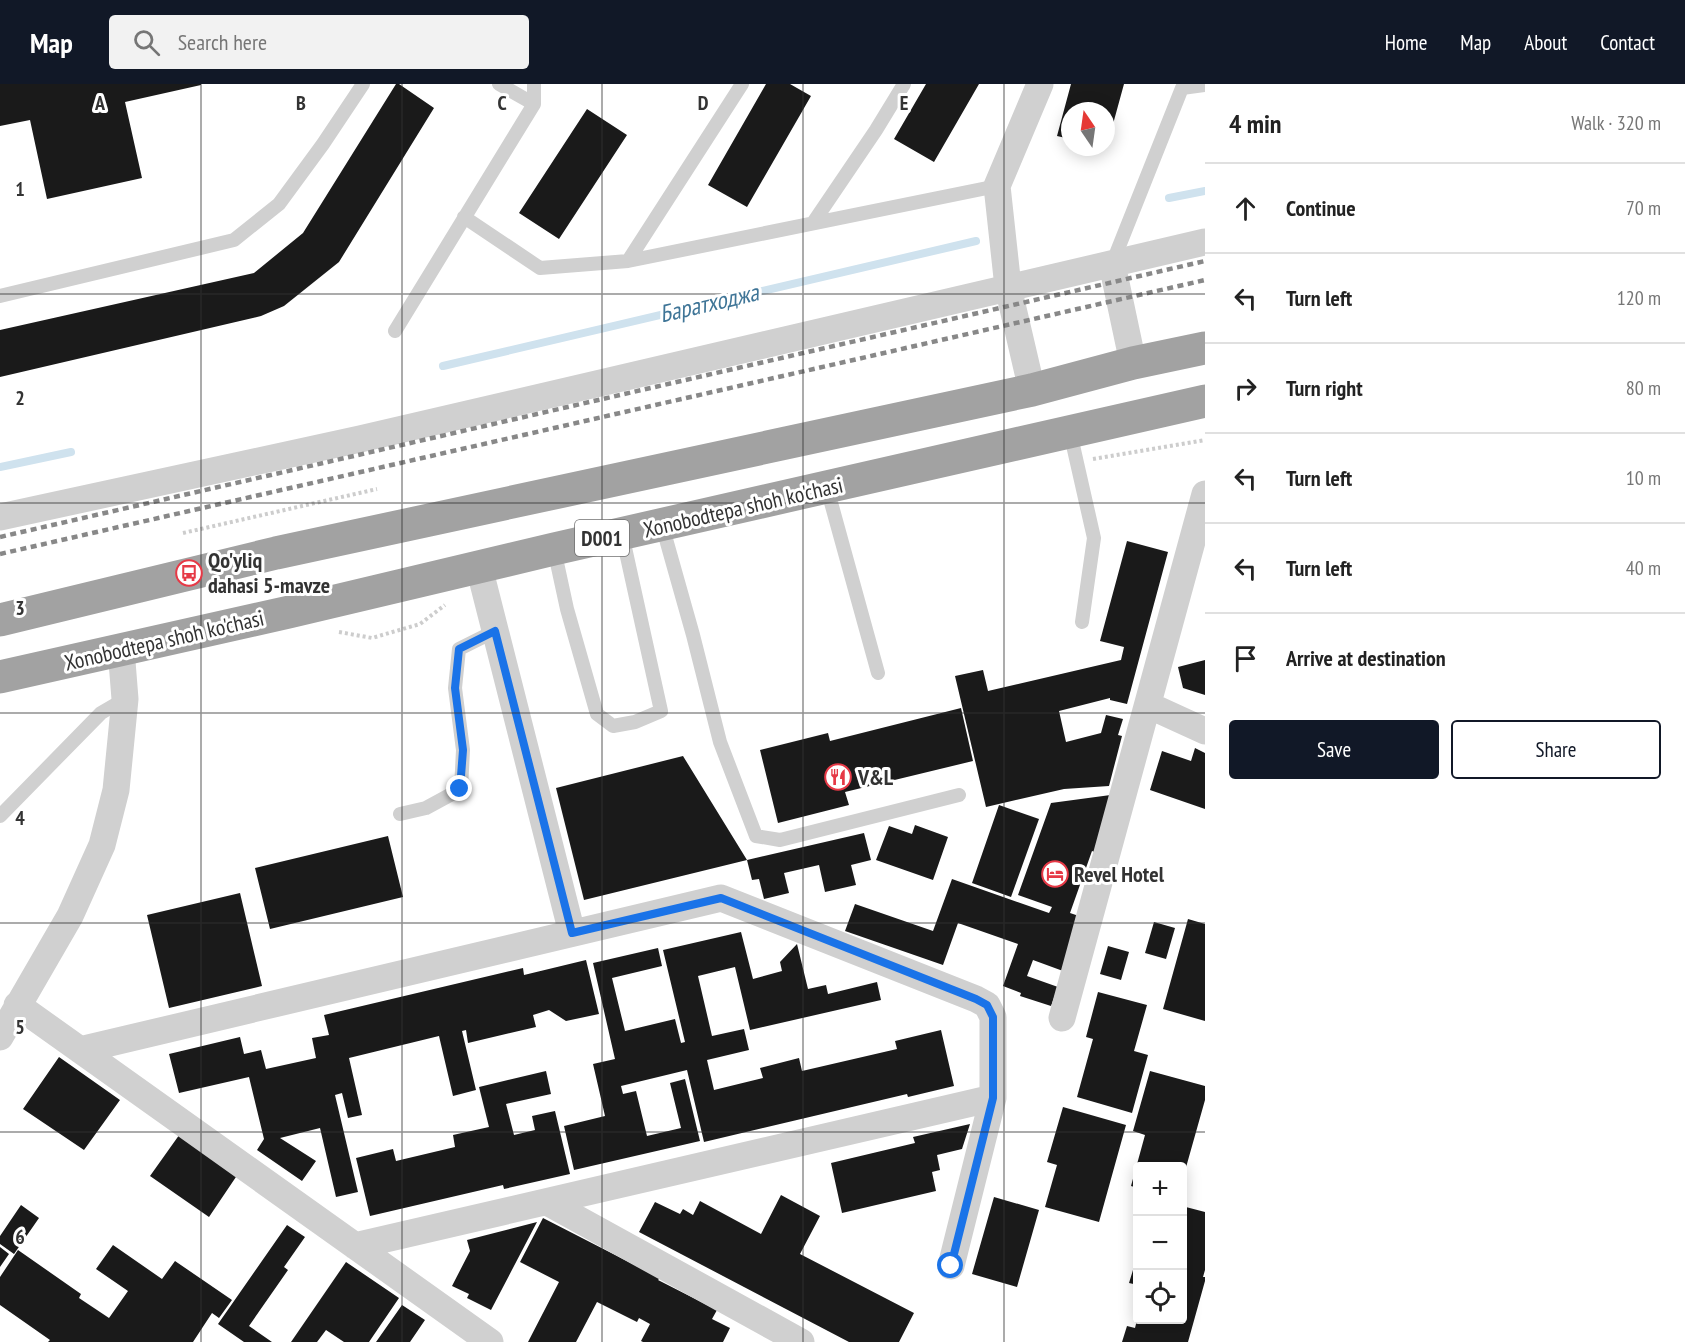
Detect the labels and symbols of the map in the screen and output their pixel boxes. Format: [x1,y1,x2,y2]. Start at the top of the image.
text: A [94,90,106,116]
text: B [296,90,306,116]
text: C [497,90,507,116]
text: D [698,90,709,116]
text: E [900,90,908,116]
north arrow [1061,102,1115,156]
text: 1 [15,176,25,202]
water label: Баратходжа [656,276,763,329]
text: 2 [15,385,25,411]
street label: Xonobodtepa shoh ko'chasi [641,470,845,544]
road number: D001 [575,520,629,556]
place label: Qo'yliq dahasi 5-mavze [208,546,330,599]
bus stop icon: Qo'yliq dahasi 5-mavze [174,558,204,588]
text: 3 [15,595,25,621]
street label: Xonobodtepa shoh ko'chasi [62,603,266,677]
restaurant icon: V&L [823,762,853,792]
place label: V&L [857,763,894,791]
route end [446,775,472,801]
text: 4 [15,805,25,831]
hotel icon: Revel Hotel [1040,859,1070,889]
place label: Revel Hotel [1074,860,1165,888]
text: 5 [15,1014,25,1040]
text: 6 [15,1224,25,1250]
route start [937,1252,963,1278]

